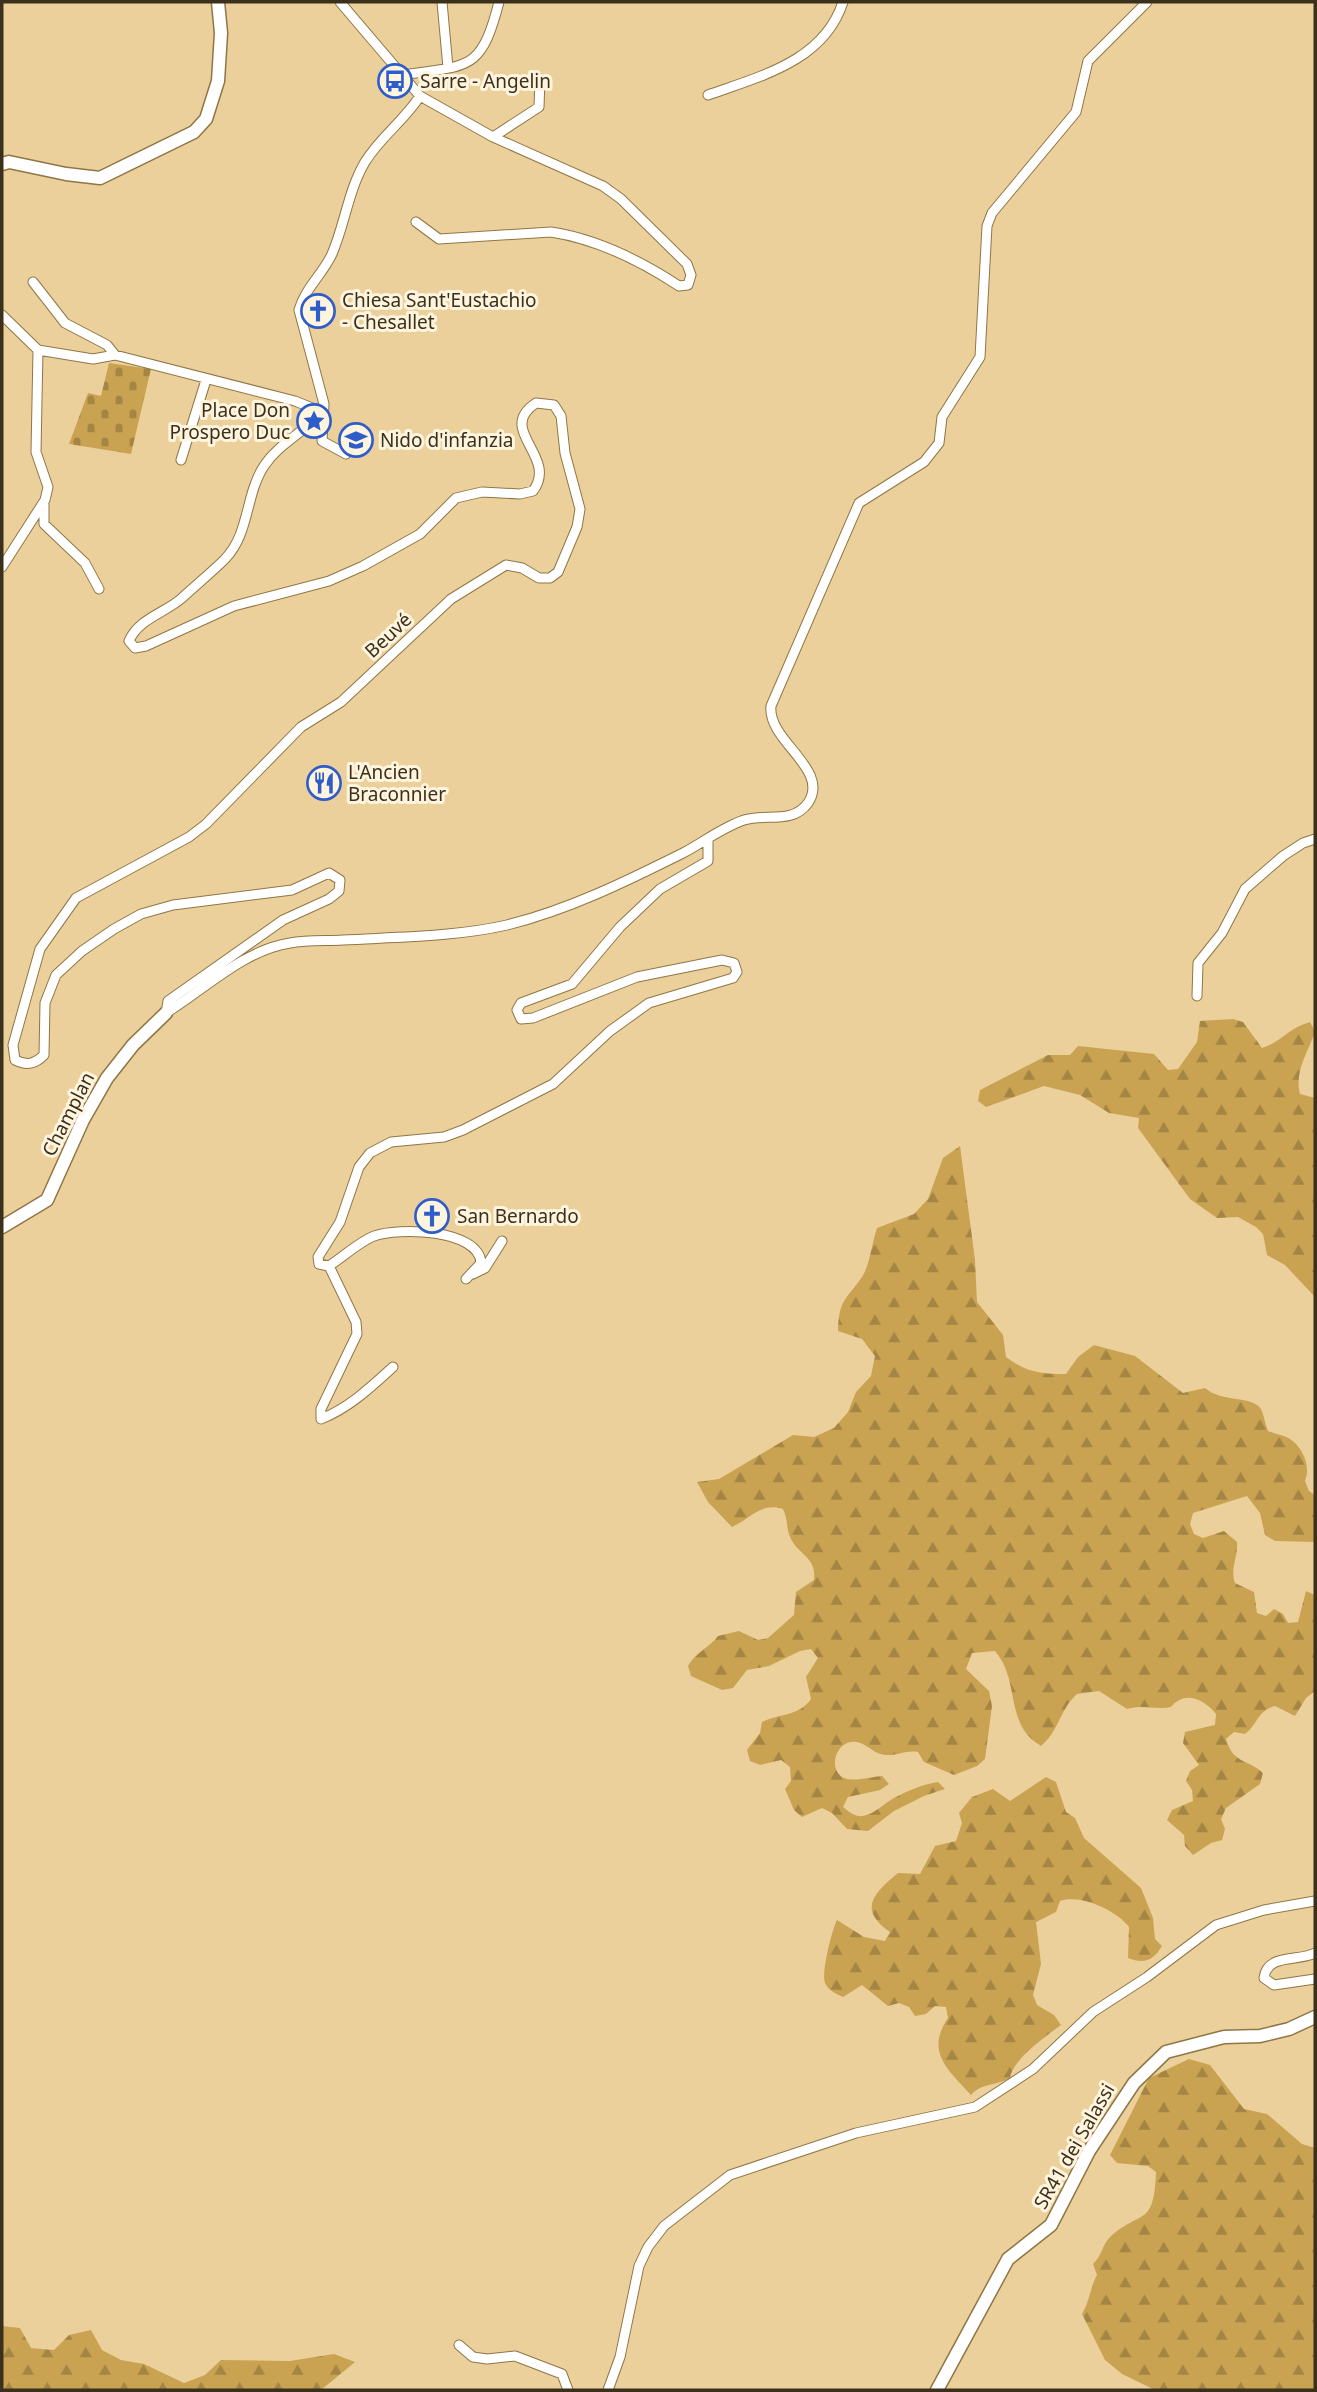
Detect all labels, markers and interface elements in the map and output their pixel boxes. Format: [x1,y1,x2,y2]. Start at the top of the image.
bus stop icon: Sarre - Angelin [376,62,414,100]
place label: Sarre - Angelin [420,68,551,94]
place label: Chiesa Sant'Eustachio - Chesallet [342,287,537,335]
church icon: Chiesa Sant'Eustachio - Chesallet [299,292,337,330]
place label: Place Don Prospero Duc [169,397,290,445]
place icon: Place Don Prospero Duc [295,402,333,440]
school or university icon: Nido d'infanzia [337,421,375,459]
place label: Nido d'infanzia [380,427,514,453]
street label: Beuvé [359,607,417,663]
place label: L'Ancien Braconnier [348,759,446,807]
restaurant icon: L'Ancien Braconnier [305,764,343,802]
street label: Champlan [36,1067,100,1161]
church icon: San Bernardo [413,1197,451,1235]
place label: San Bernardo [457,1203,579,1229]
street label: SR41 dei Salassi [1028,2078,1120,2214]

